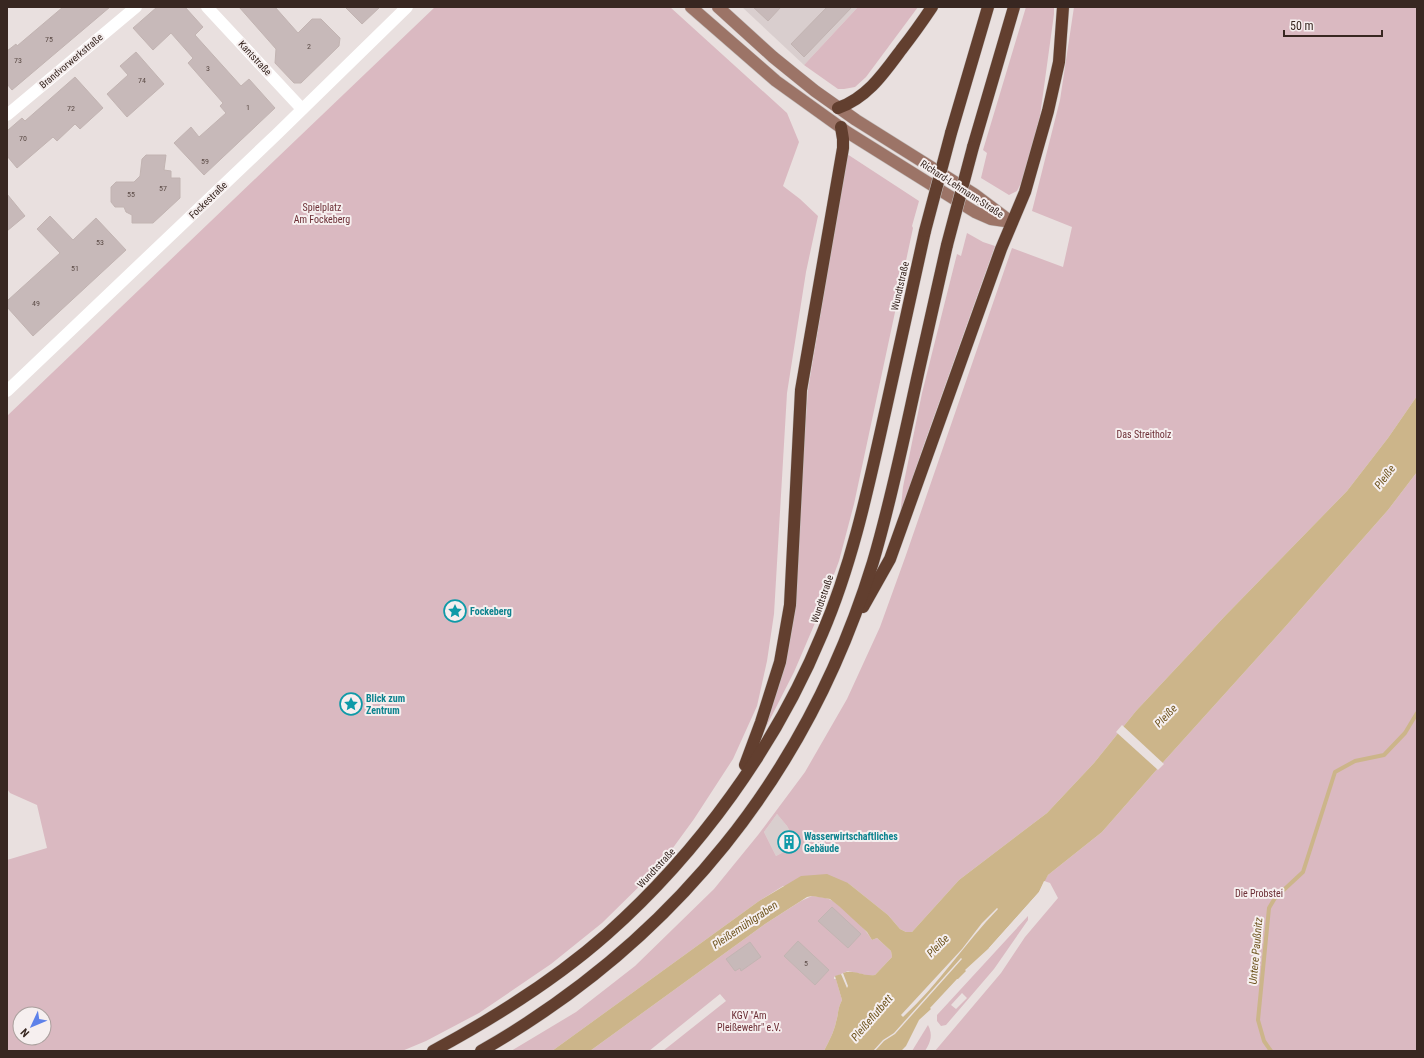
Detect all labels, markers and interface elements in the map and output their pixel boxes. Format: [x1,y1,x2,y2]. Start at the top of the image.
scale bar [1284,12,1382,38]
text: 50 m [1290,19,1314,33]
street label: Brandvorwerkstraße [37,31,105,91]
house number: 75 [45,35,53,44]
street label: Kantstraße [236,38,274,78]
house number: 2 [307,42,311,51]
house number: 73 [14,56,22,65]
house number: 3 [206,64,210,73]
house number: 74 [138,76,146,85]
house number: 1 [246,103,250,112]
house number: 72 [67,104,75,113]
house number: 70 [19,134,27,143]
house number: 59 [201,157,209,166]
street label: Richard-Lehmann-Straße [918,158,1006,220]
street label: Fockestraße [187,179,229,221]
house number: 57 [159,184,167,193]
house number: 55 [127,190,135,199]
park label: Spielplatz Am Fockeberg [294,202,350,225]
house number: 53 [96,238,104,247]
street label: Wundtstraße [889,260,911,312]
house number: 51 [71,264,79,273]
house number: 49 [32,299,40,308]
park label: Das Streitholz [1117,429,1171,440]
water label: Pleiße [1372,463,1398,491]
street label: Wundtstraße [809,573,835,625]
place icon: Fockeberg [442,598,468,624]
place label: Fockeberg [470,606,512,617]
place icon: Blick zum Zentrum [338,691,364,717]
place label: Blick zum Zentrum [366,693,405,716]
water label: Pleiße [1152,702,1180,730]
building icon: Wasserwirtschaftliches Gebäude [776,829,802,855]
place label: Wasserwirtschaftliches Gebäude [804,831,898,854]
street label: Wundtstraße [635,846,677,890]
park label: Die Probstei [1235,888,1283,899]
water label: Pleißemühlgraben [710,898,780,952]
water label: Untere Paußnitz [1247,917,1265,985]
water label: Pleiße [924,932,952,960]
house number: 5 [804,959,808,968]
water label: Pleißeflutbett [849,992,896,1044]
north arrow [12,1006,52,1046]
park label: KGV "Am Pleißewehr" e.V. [717,1010,781,1033]
text: N [18,1025,32,1040]

